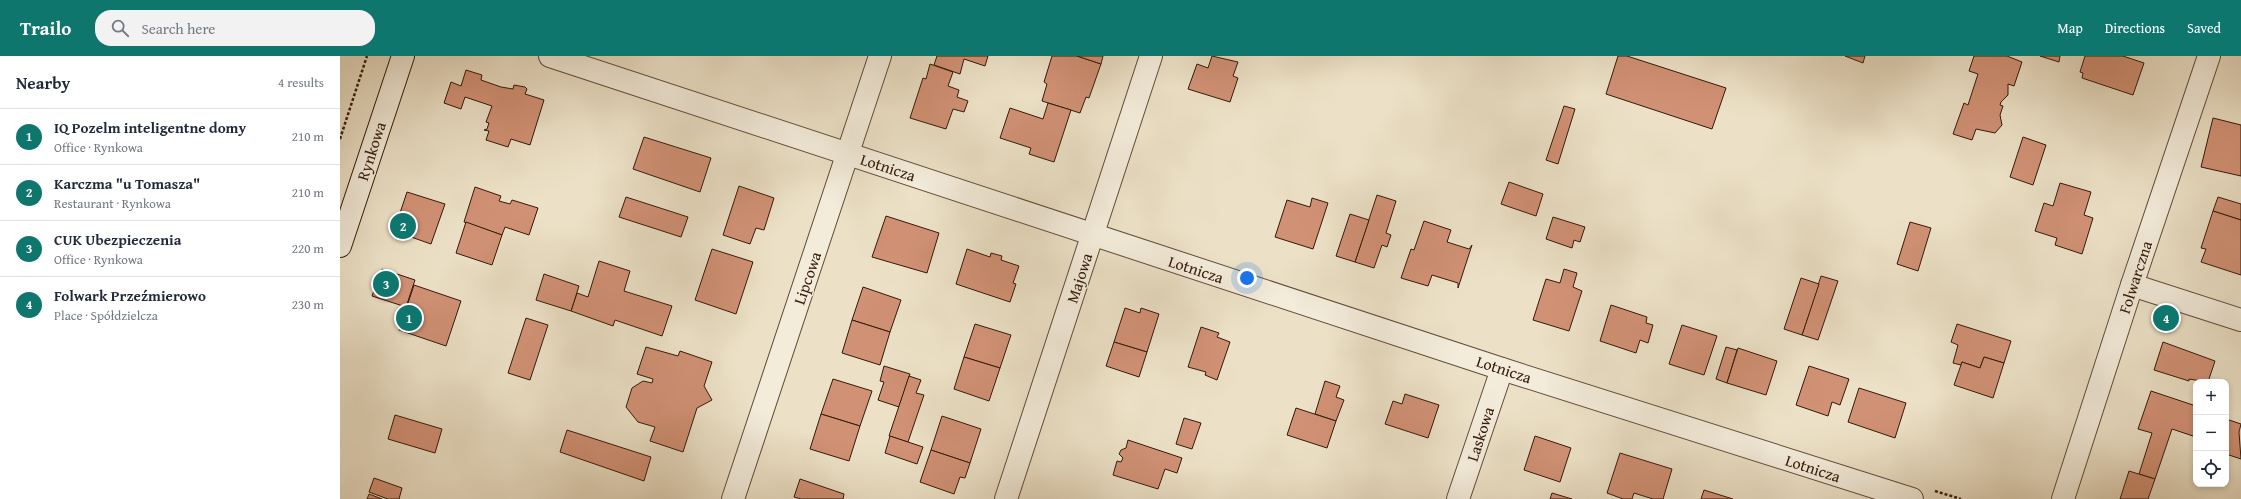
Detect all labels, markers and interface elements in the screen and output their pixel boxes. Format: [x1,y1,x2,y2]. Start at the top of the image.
search box [95,10,375,46]
text: Trailo [20,14,71,42]
icon: search [109,17,131,39]
text: Search here [141,18,215,39]
text: Map [2057,18,2083,38]
text: Directions [2105,18,2165,38]
text: Saved [2187,18,2221,38]
text: Nearby [16,70,70,95]
text: 4 results [278,73,324,92]
text: IQ Pozelm inteligentne domy [54,117,246,138]
street label: Rynkowa [350,118,392,184]
text: 1 [26,127,32,146]
text: 210 m [292,127,324,146]
text: Office · Rynkowa [54,138,143,157]
street label: Lotnicza [857,147,919,187]
text: Karczma "u Tomasza" [54,173,200,194]
text: 2 [26,183,32,202]
text: 210 m [292,183,324,202]
text: Restaurant · Rynkowa [54,194,171,213]
pin: 2 [390,211,416,241]
text: CUK Ubezpieczenia [54,229,181,250]
street label: Folwarczna [2112,237,2158,317]
text: 3 [26,239,32,258]
text: 220 m [292,239,324,258]
street label: Lipcowa [787,248,827,308]
street label: Majowa [1060,249,1099,306]
street label: Lotnicza [1165,249,1227,289]
text: Office · Rynkowa [54,250,143,269]
your location [1237,268,1257,288]
pin: 3 [373,269,399,299]
text: Folwark Przeźmierowo [54,285,206,306]
text: 4 [26,295,32,314]
text: 230 m [292,295,324,314]
pin: 1 [396,303,422,333]
pin: 4 [2153,303,2179,333]
text: Place · Spółdzielcza [54,306,158,325]
street label: Lotnicza [1473,349,1535,389]
map controls [2193,379,2229,487]
button: + [2193,379,2229,415]
street label: Laskowa [1460,403,1500,464]
button: − [2193,415,2229,451]
street label: Lotnicza [1782,448,1844,488]
button: locate [2193,451,2229,487]

